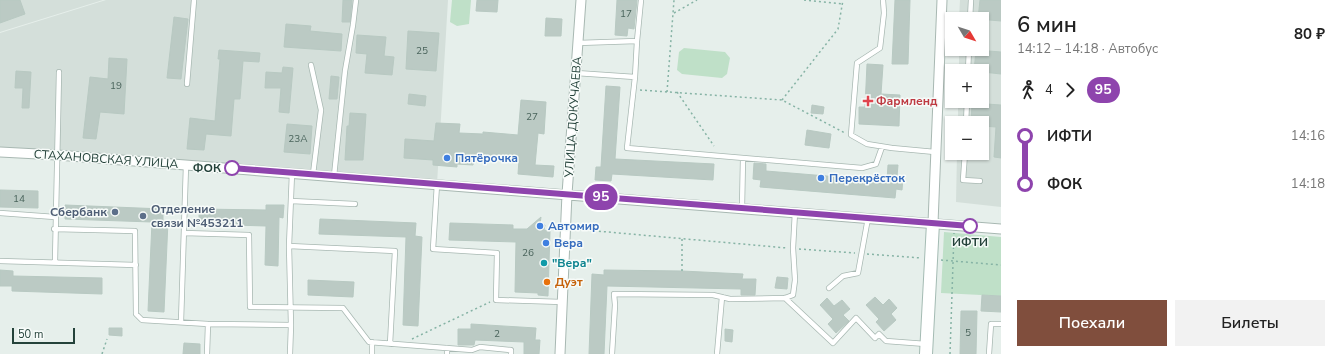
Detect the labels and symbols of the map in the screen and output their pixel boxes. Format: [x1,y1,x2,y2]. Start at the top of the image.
house number: 17 [620,7,632,21]
north arrow [945,12,989,56]
house number: 25 [416,44,428,58]
street label: УЛИЦА ДОКУЧАЕВА [561,56,585,179]
house number: 19 [110,79,122,93]
place label: Фармленд [876,93,938,109]
marker: Фармленд [863,96,873,106]
house number: 27 [526,110,538,124]
house number: 23А [288,132,308,146]
street label: СТАХАНОВСКАЯ УЛИЦА [33,146,179,172]
place label: Пятёрочка [455,150,518,166]
marker: Пятёрочка [442,153,452,163]
place label: ФОК [193,160,222,176]
marker: ФОК [224,160,240,176]
place label: Перекрёсток [829,170,905,186]
marker: Перекрёсток [816,173,826,183]
line badge: 95 [583,184,619,210]
house number: 14 [13,192,25,206]
place label: Отделение связи №453211 [151,201,244,231]
place label: Сбербанк [50,204,107,220]
marker: Сбербанк [110,207,120,217]
marker: Отделение связи №453211 [138,211,148,221]
place label: Автомир [548,218,599,234]
marker: ИФТИ [962,218,978,234]
marker: Автомир [535,221,545,231]
place label: ИФТИ [952,234,988,250]
place label: Вера [554,235,583,251]
marker: Вера [541,238,551,248]
house number: 26 [522,246,534,260]
place label: "Вера" [552,255,592,271]
marker: "Вера" [539,258,549,268]
place label: Дуэт [555,274,583,290]
marker: Дуэт [542,277,552,287]
scale bar [12,326,75,345]
house number: 5 [965,326,971,340]
house number: 2 [494,327,500,341]

